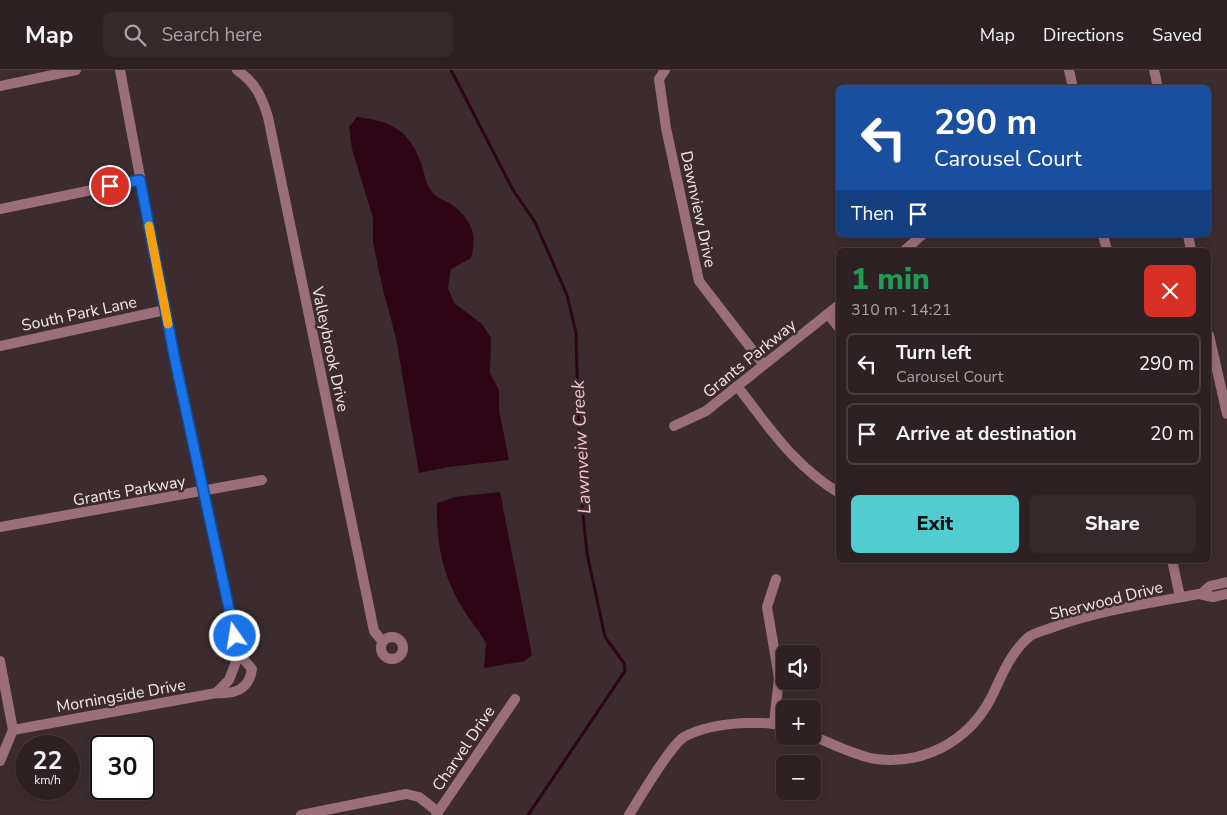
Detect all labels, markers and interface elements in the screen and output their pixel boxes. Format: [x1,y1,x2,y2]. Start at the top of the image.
search box [103,12,453,57]
text: Map [25,19,73,51]
icon: search [121,21,149,49]
text: Search here [161,22,262,48]
text: Map [980,23,1015,47]
text: Directions [1043,23,1124,47]
text: Saved [1152,23,1202,47]
text: 290 m [934,99,1037,146]
icon: left [851,105,916,170]
text: Carousel Court [934,144,1082,174]
street label: Dawnview Drive [675,149,721,270]
pin [89,165,131,207]
icon: arrive [96,172,124,200]
icon: arrive [904,200,932,228]
text: Then [851,201,894,227]
text: 1 min [851,259,930,300]
button: close [1144,265,1196,317]
street label: Valleybrook Drive [306,284,354,414]
street label: South Park Lane [20,291,139,337]
text: 310 m · 14:21 [851,299,952,321]
street label: Grants Parkway [698,314,801,403]
text: Turn left [896,340,971,366]
icon: left [853,350,881,378]
text: 290 m [1139,351,1194,377]
text: Carousel Court [896,366,1003,388]
water label: Lawnveiw Creek [565,379,596,514]
icon: arrive [853,420,881,448]
text: Arrive at destination [896,421,1077,447]
text: 20 m [1150,421,1194,447]
street label: Grants Parkway [71,470,188,512]
button: Exit [851,495,1019,553]
button: Share [1029,495,1196,553]
street label: Sherwood Drive [1047,576,1165,626]
position arrow [208,609,260,661]
map controls [776,645,821,800]
button: sound [776,645,821,690]
street label: Morningside Drive [55,674,188,718]
button: + [776,700,821,745]
street label: Charvel Drive [427,702,500,795]
speed limit sign: 30 [90,735,155,800]
text: 22 [32,744,63,778]
button: − [776,755,821,800]
text: km/h [34,772,61,788]

